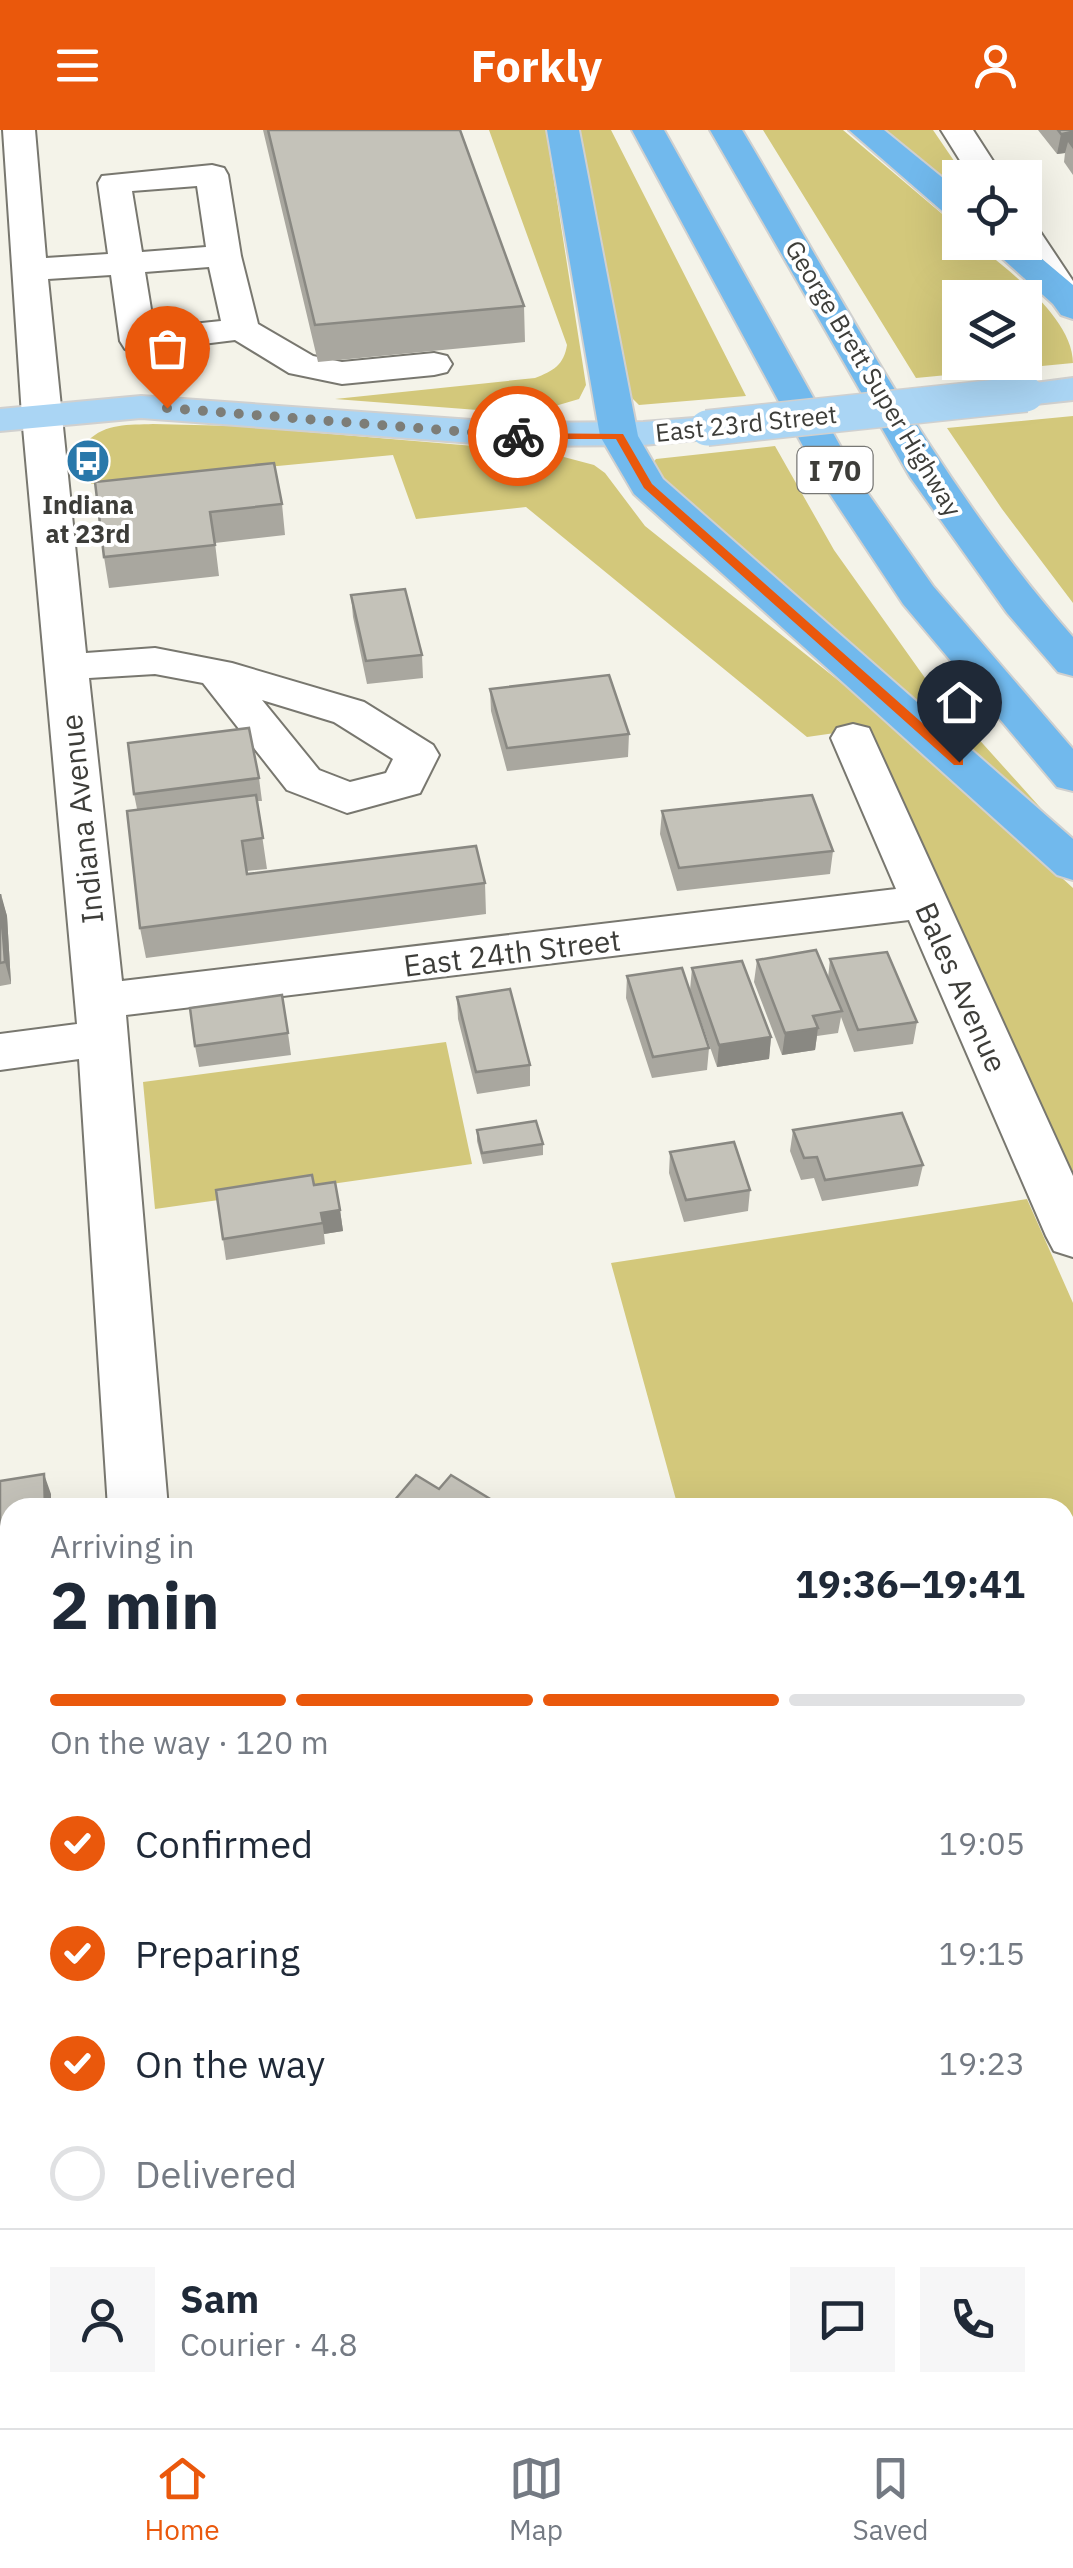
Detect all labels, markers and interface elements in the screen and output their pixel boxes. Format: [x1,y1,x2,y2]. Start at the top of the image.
text: Forkly [471,36,602,94]
icon: menu [50,38,105,93]
icon: person [968,38,1023,93]
map controls [942,160,1042,380]
button: locate [942,160,1042,260]
street label: George Brett Super Highway [778,234,970,523]
button: layers [942,280,1042,380]
pin [125,306,210,409]
icon: bag [140,321,195,376]
courier [468,386,568,486]
street label: East 23rd Street [653,397,839,449]
icon: bike [491,409,546,464]
bus stop icon: Indiana at 23rd [65,438,111,484]
road number: I 70 [798,447,872,493]
place label: Indiana at 23rd [42,488,134,550]
pin [917,660,1002,763]
icon: home [932,675,987,730]
street label: Indiana Avenue [51,712,111,926]
street label: Bales Avenue [907,896,1017,1078]
street label: East 24th Street [401,919,623,985]
text: Arriving in [50,1525,195,1567]
text: 19:36–19:41 [795,1559,1025,1608]
text: 2 min [50,1562,220,1647]
text: On the way · 120 m [50,1721,329,1763]
icon: check [50,1816,105,1871]
text: Confirmed [135,1819,313,1868]
text: 19:05 [939,1822,1025,1864]
icon: check [50,1926,105,1981]
text: Preparing [135,1929,300,1978]
text: 19:15 [939,1932,1025,1974]
icon: check [50,2036,105,2091]
text: On the way [135,2039,325,2088]
text: 19:23 [939,2042,1025,2084]
text: Delivered [135,2149,297,2198]
button: person [50,2267,155,2372]
button: chat [790,2267,895,2372]
button: phone [920,2267,1025,2372]
text: Sam [180,2274,259,2323]
text: Courier · 4.8 [180,2323,358,2365]
tab: Home [144,2451,220,2548]
tab: Map [509,2451,564,2548]
tab: Saved [852,2451,929,2548]

